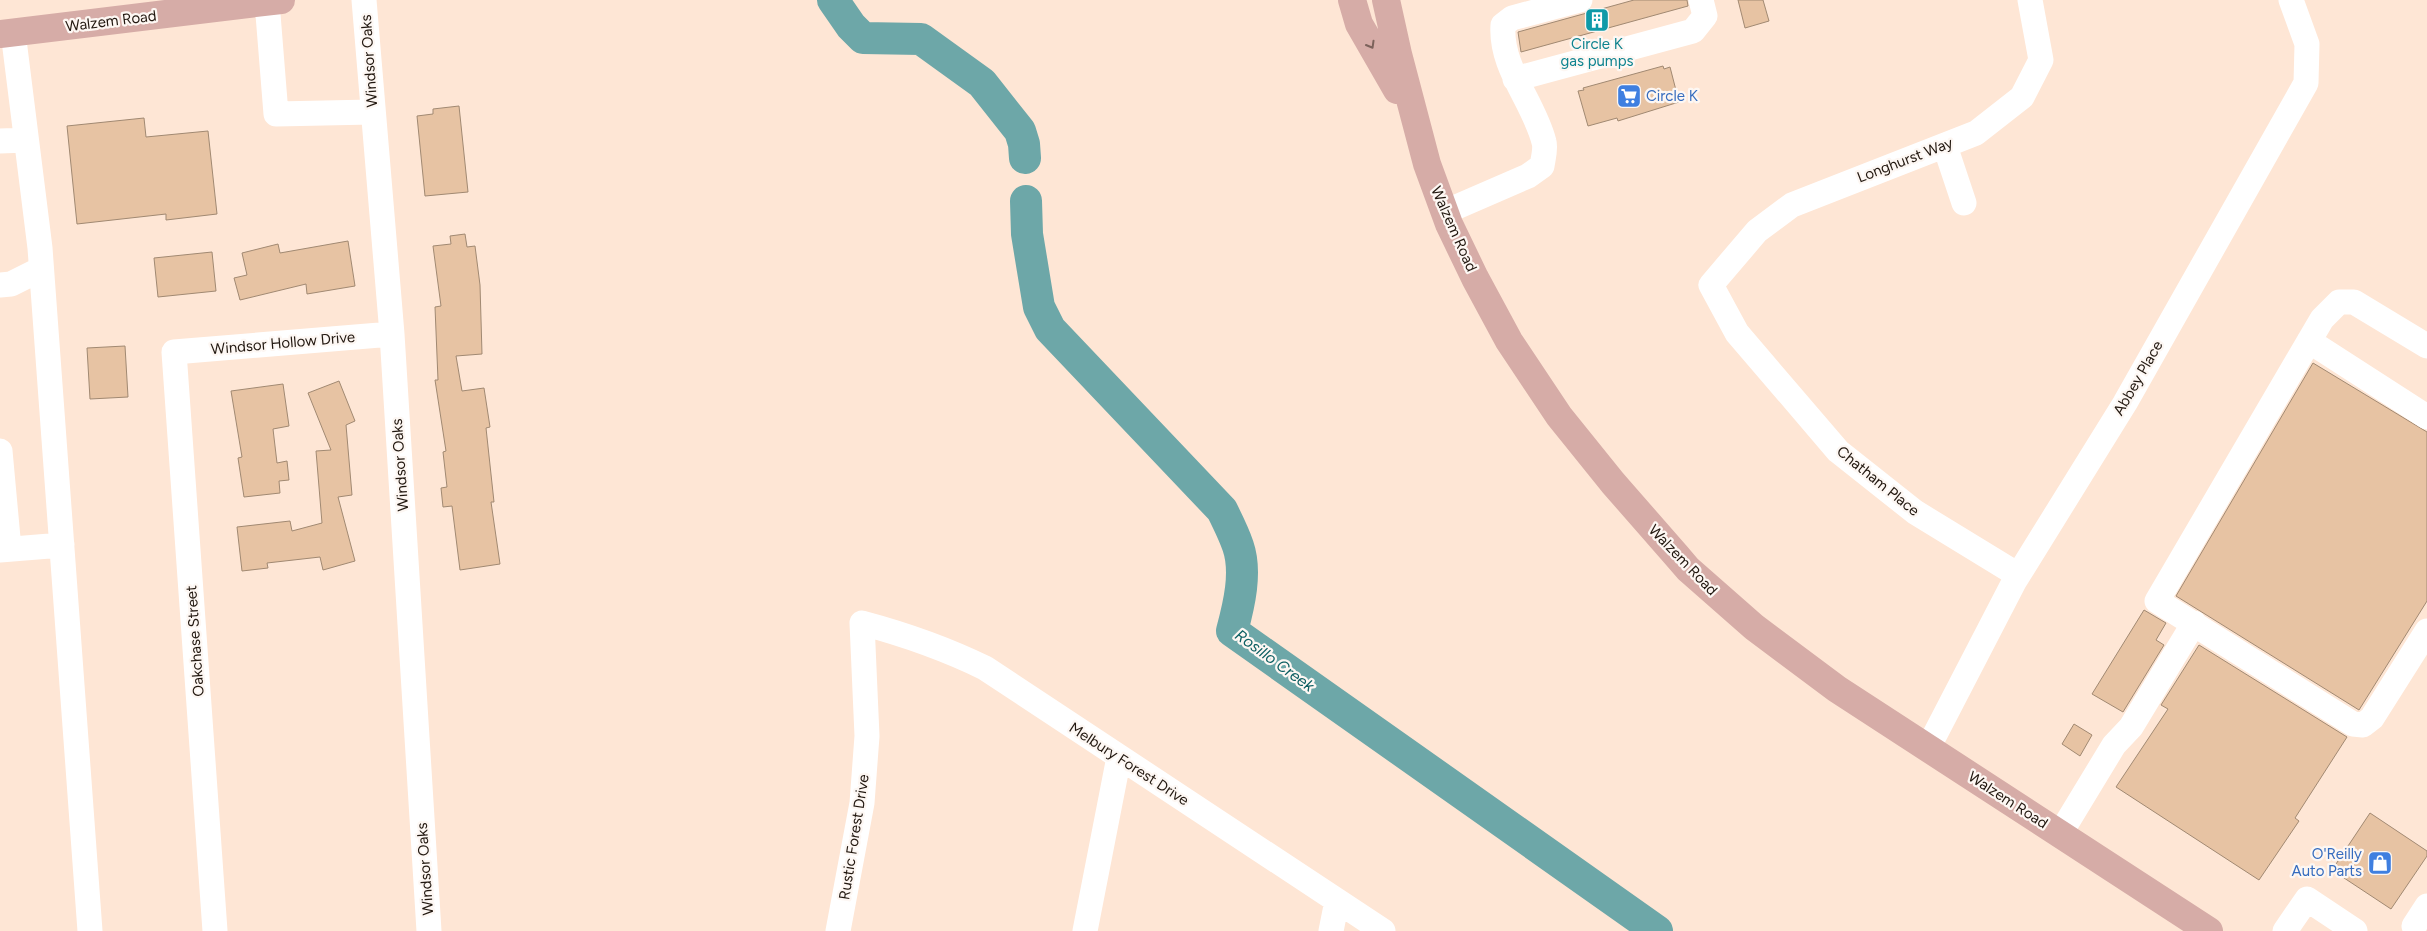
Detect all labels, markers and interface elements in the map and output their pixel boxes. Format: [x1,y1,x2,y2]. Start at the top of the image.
street label: Walzem Road [65,7,157,35]
building icon: Circle K gas pumps [1584,7,1610,33]
street label: Windsor Oaks [357,14,381,108]
place label: Circle K gas pumps [1560,35,1634,70]
one-way arrow [1365,39,1375,48]
supermarket icon: Circle K [1616,83,1642,109]
place label: Circle K [1646,87,1699,105]
street label: Longhurst Way [1855,133,1956,187]
street label: Walzem Road [1427,184,1481,274]
street label: Windsor Hollow Drive [210,328,356,358]
street label: Abbey Place [2109,337,2167,419]
street label: Windsor Oaks [388,418,412,512]
street label: Chatham Place [1833,442,1923,520]
street label: Walzem Road [1645,521,1721,599]
street label: Oakchase Street [182,584,208,697]
water label: Rosillo Creek [1231,625,1319,696]
street label: Melbury Forest Drive [1066,719,1192,809]
street label: Walzem Road [1965,768,2051,832]
street label: Rustic Forest Drive [835,773,873,901]
street label: Windsor Oaks [413,822,437,916]
place label: O'Reilly Auto Parts [2292,845,2362,880]
shop icon: O'Reilly Auto Parts [2367,850,2393,876]

